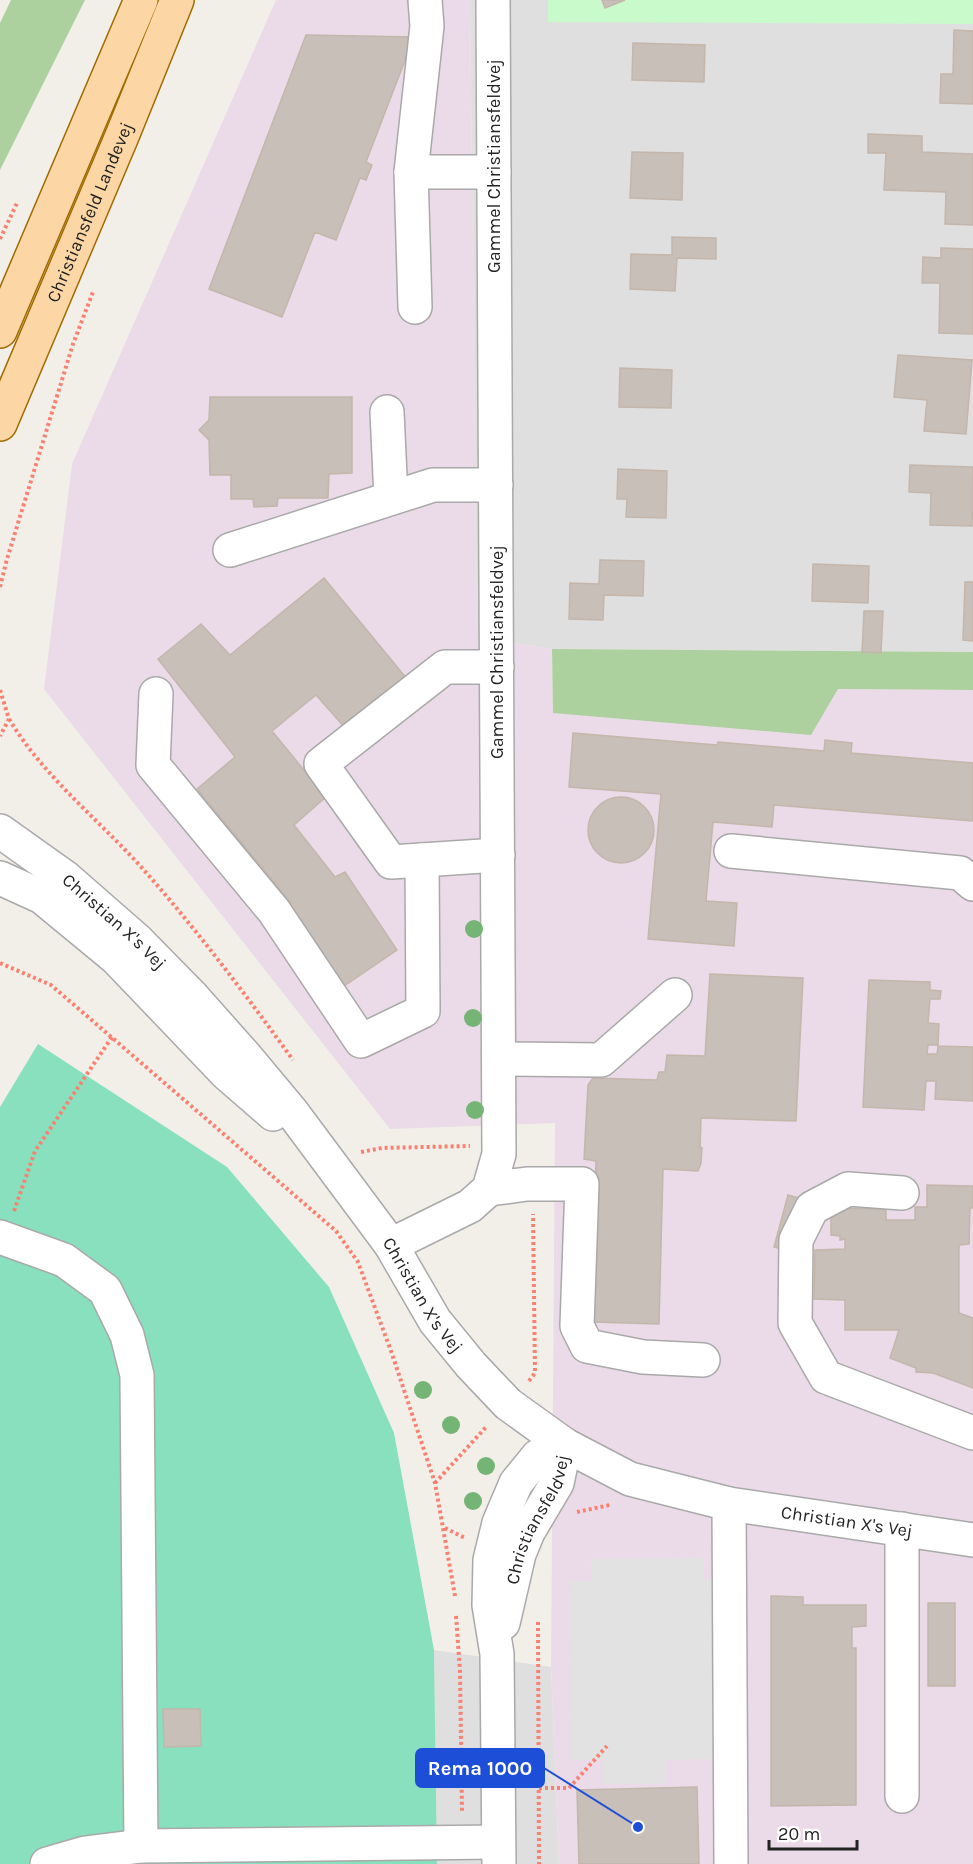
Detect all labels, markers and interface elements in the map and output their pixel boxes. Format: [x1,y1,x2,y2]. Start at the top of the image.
street label: Gammel Christiansfeldvej [483,59,505,273]
street label: Christiansfeld Landevej [42,119,137,306]
street label: Gammel Christiansfeldvej [486,545,508,759]
street label: Christian X's Vej [58,869,171,974]
street label: Christian X's Vej [378,1233,467,1357]
street label: Christiansfeldvej [501,1453,574,1587]
street label: Christian X's Vej [780,1501,914,1542]
callout: Rema 1000 [416,1749,544,1787]
text: Rema 1000 [428,1757,532,1780]
scale bar [769,1813,858,1851]
text: 20 m [778,1823,820,1845]

